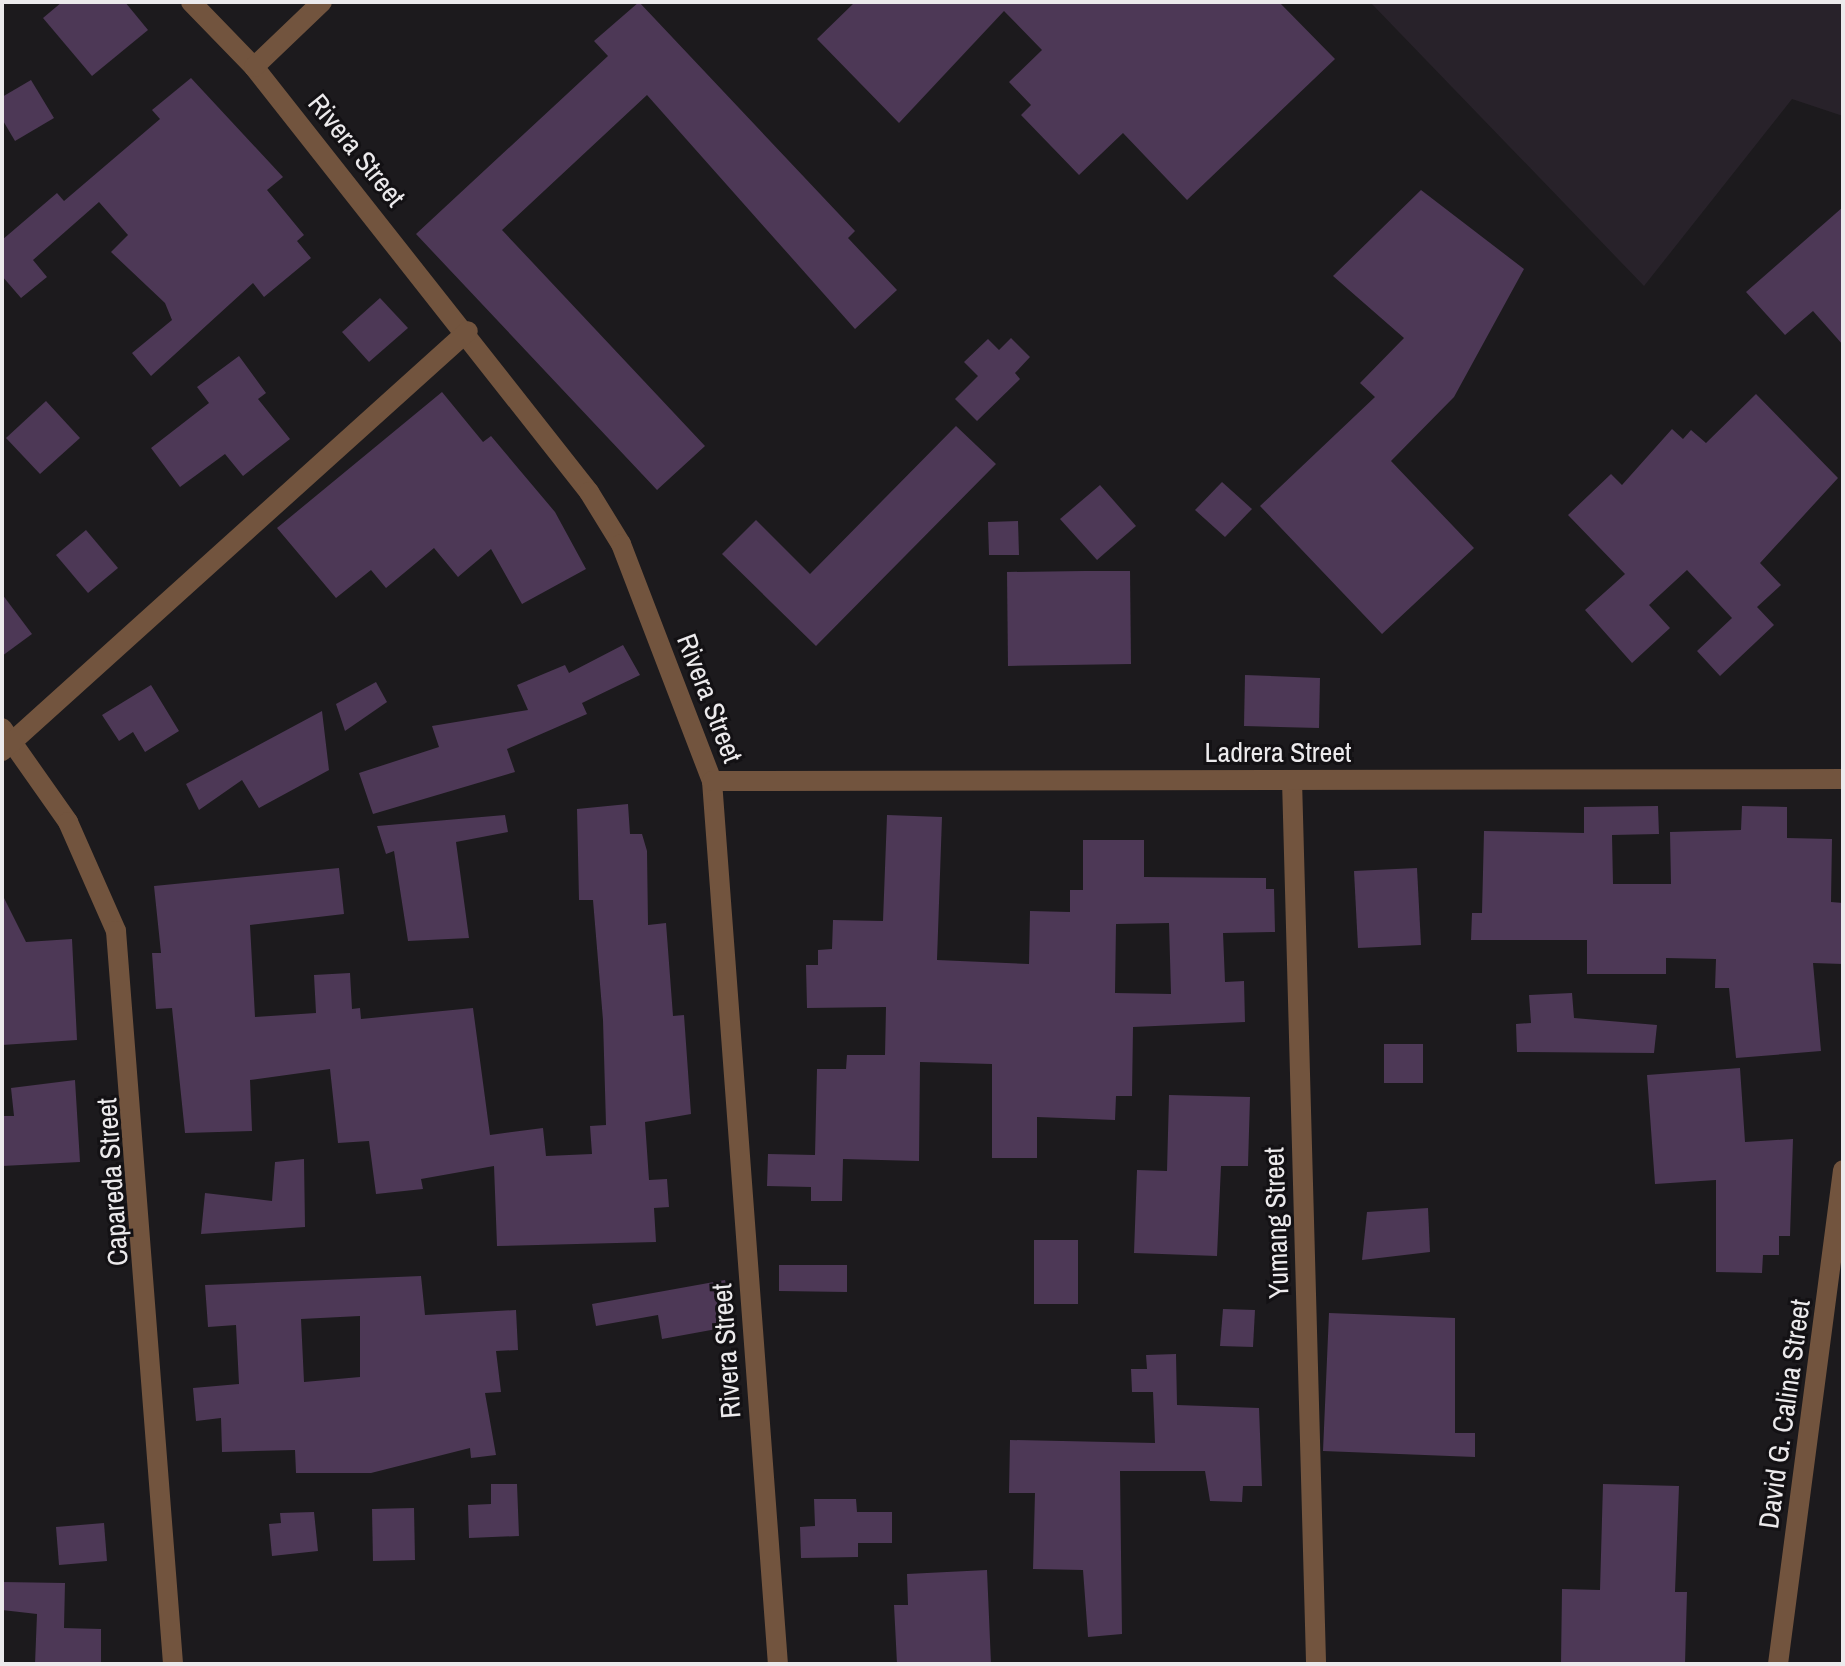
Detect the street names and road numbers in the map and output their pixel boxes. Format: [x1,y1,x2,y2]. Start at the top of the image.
street label: Rivera Street [301,87,413,213]
street label: Rivera Street [670,629,750,767]
street label: Ladrera Street [1205,735,1351,769]
street label: Capareda Street [89,1097,135,1267]
street label: Yumang Street [1257,1147,1295,1299]
street label: Rivera Street [705,1282,747,1420]
street label: David G. Calina Street [1751,1297,1817,1531]

